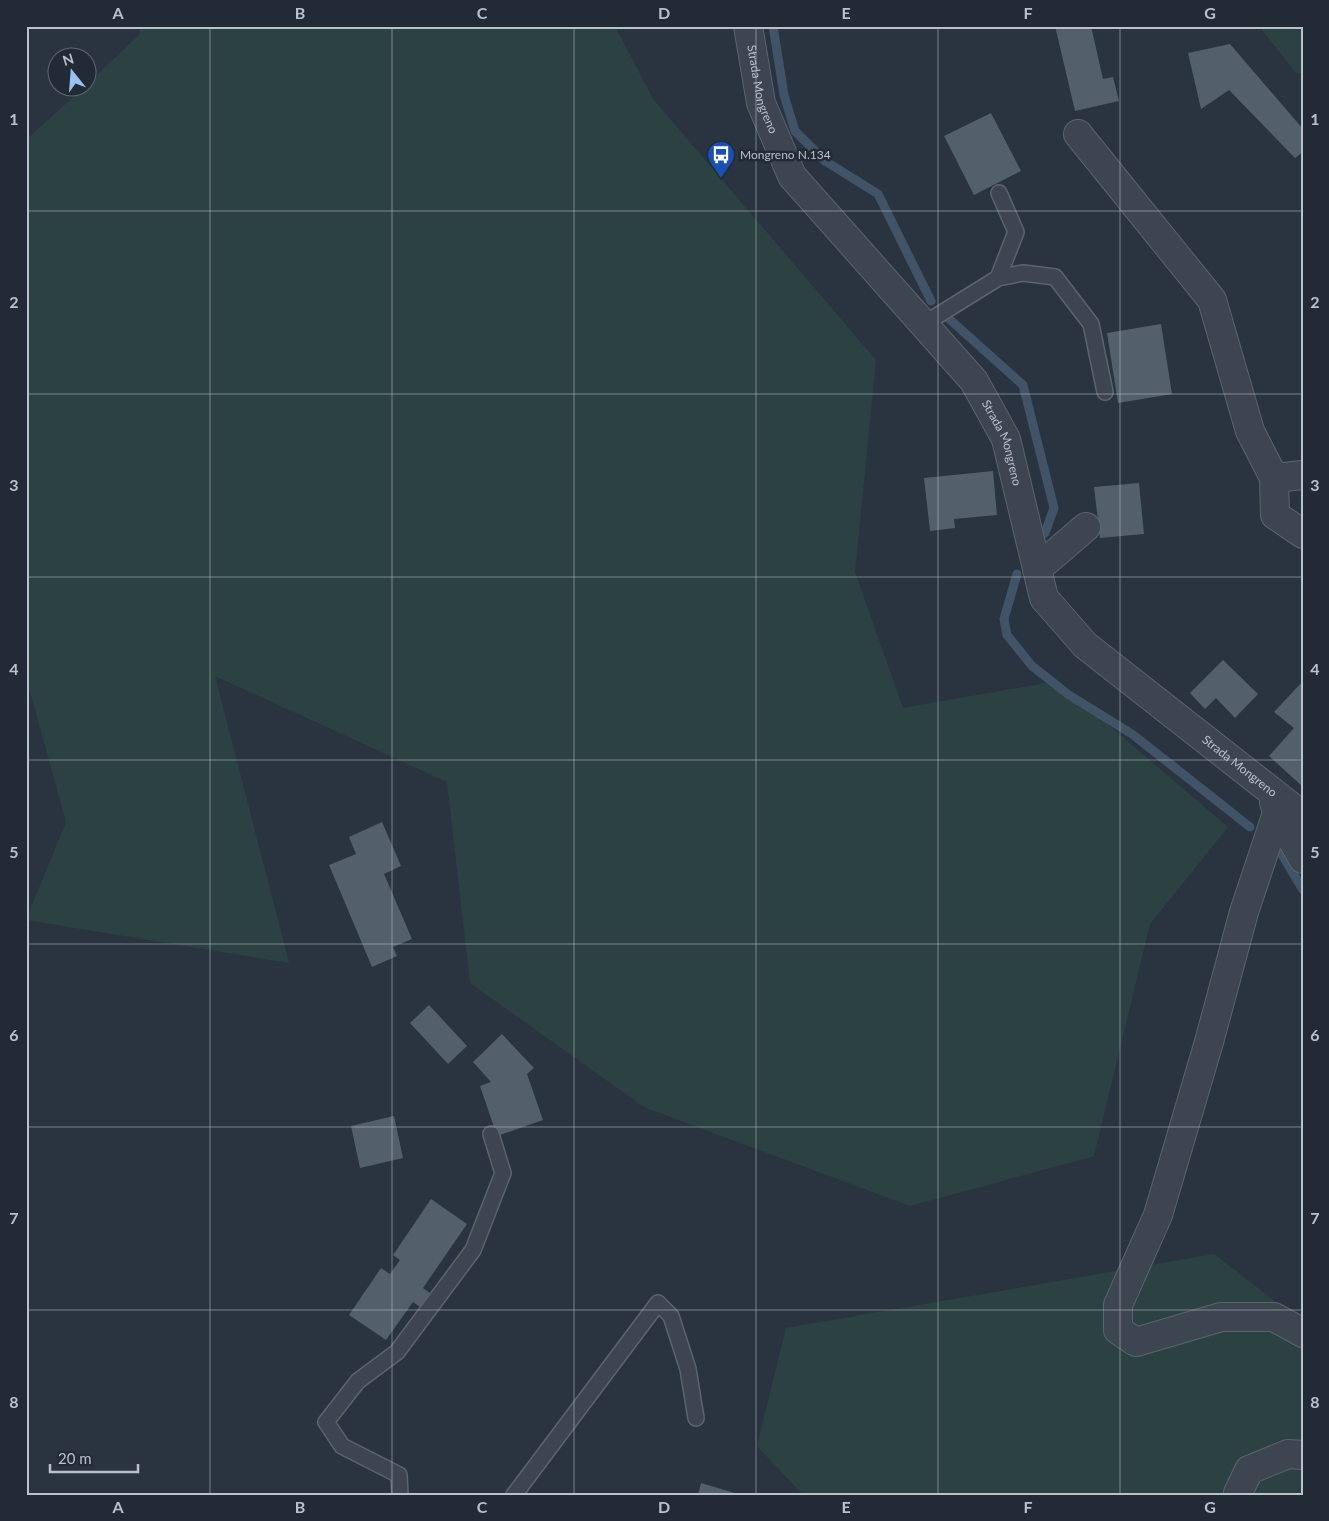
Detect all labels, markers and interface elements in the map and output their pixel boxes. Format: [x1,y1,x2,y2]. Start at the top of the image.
text: A [111,3,124,22]
text: B [295,3,305,22]
text: C [477,3,488,22]
text: D [658,3,670,22]
text: E [841,3,851,22]
text: F [1023,3,1033,22]
text: G [1204,3,1216,22]
street label: Strada Mongreno [744,44,781,136]
north arrow [48,48,98,98]
text: N [60,49,76,69]
text: 1 [9,109,19,128]
text: 1 [1310,109,1320,128]
bus stop icon: Mongreno N.134 [706,140,736,179]
place label: Mongreno N.134 [740,147,831,162]
text: 2 [9,292,19,311]
text: 2 [1310,292,1320,311]
street label: Strada Mongreno [979,397,1025,487]
text: 3 [9,475,19,494]
text: 3 [1310,475,1320,494]
text: 4 [9,659,19,678]
text: 4 [1310,659,1320,678]
street label: Strada Mongreno [1199,732,1281,800]
text: 5 [9,842,19,861]
text: 5 [1310,842,1320,861]
text: 6 [9,1025,19,1044]
text: 6 [1310,1025,1320,1044]
text: 7 [9,1208,19,1227]
text: 7 [1310,1208,1320,1227]
text: 8 [9,1392,19,1411]
text: 8 [1310,1392,1320,1411]
scale bar [50,1441,138,1473]
text: 20 m [58,1449,92,1467]
text: A [111,1497,124,1516]
text: B [295,1497,305,1516]
text: C [477,1497,488,1516]
text: D [658,1497,670,1516]
text: E [841,1497,851,1516]
text: F [1023,1497,1033,1516]
text: G [1204,1497,1216,1516]

